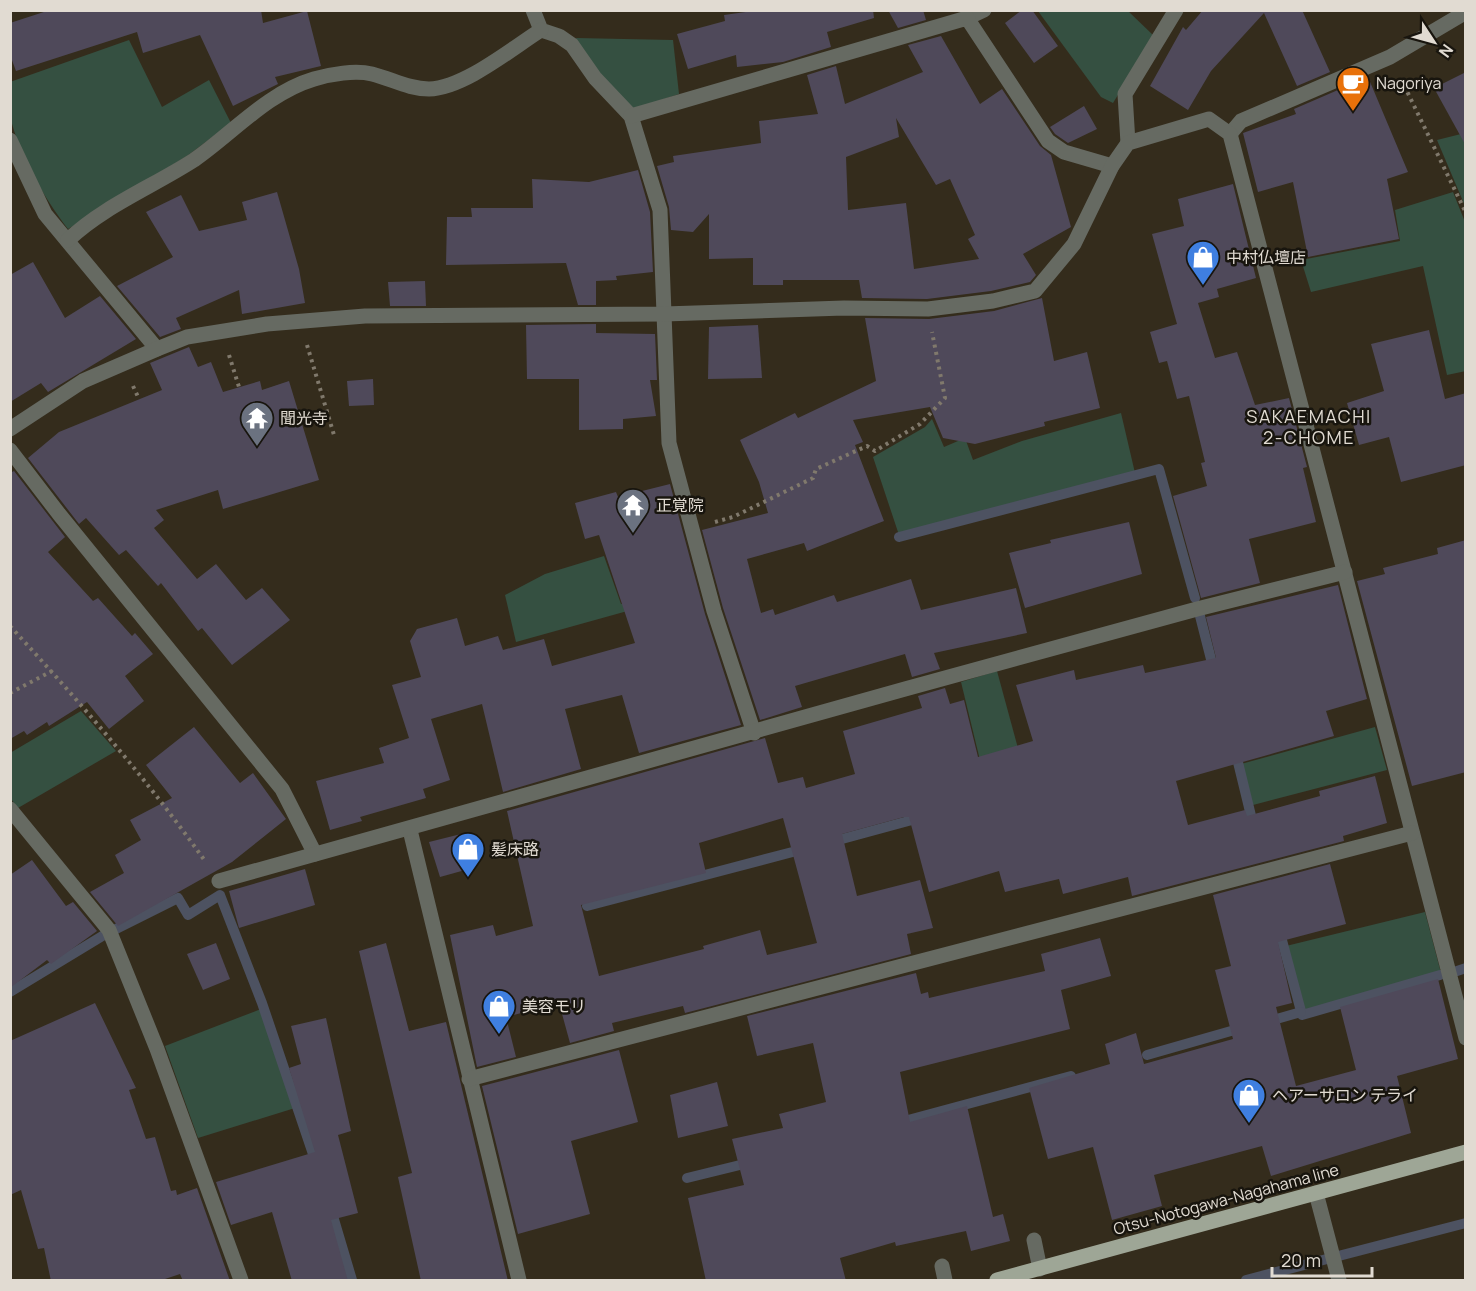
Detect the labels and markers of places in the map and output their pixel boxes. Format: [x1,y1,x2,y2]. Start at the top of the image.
cafe icon: Nagoriya [1335,65,1371,112]
place label: Nagoriya [1376,72,1441,94]
shop icon: 中村仏壇店 [1185,239,1221,286]
place label: 中村仏壇店 [1226,246,1306,268]
temple icon: 聞光寺 [239,400,275,447]
place label: 聞光寺 [280,407,328,429]
temple icon: 正覚院 [615,487,651,534]
place label: 正覚院 [656,494,704,516]
shop icon: 髪床路 [450,831,486,878]
place label: 髪床路 [491,838,539,860]
shop icon: 美容モリ [481,988,517,1035]
place label: 美容モリ [522,995,586,1017]
shop icon: ヘアーサロン テライ [1231,1077,1267,1124]
place label: ヘアーサロン テライ [1272,1084,1418,1106]

